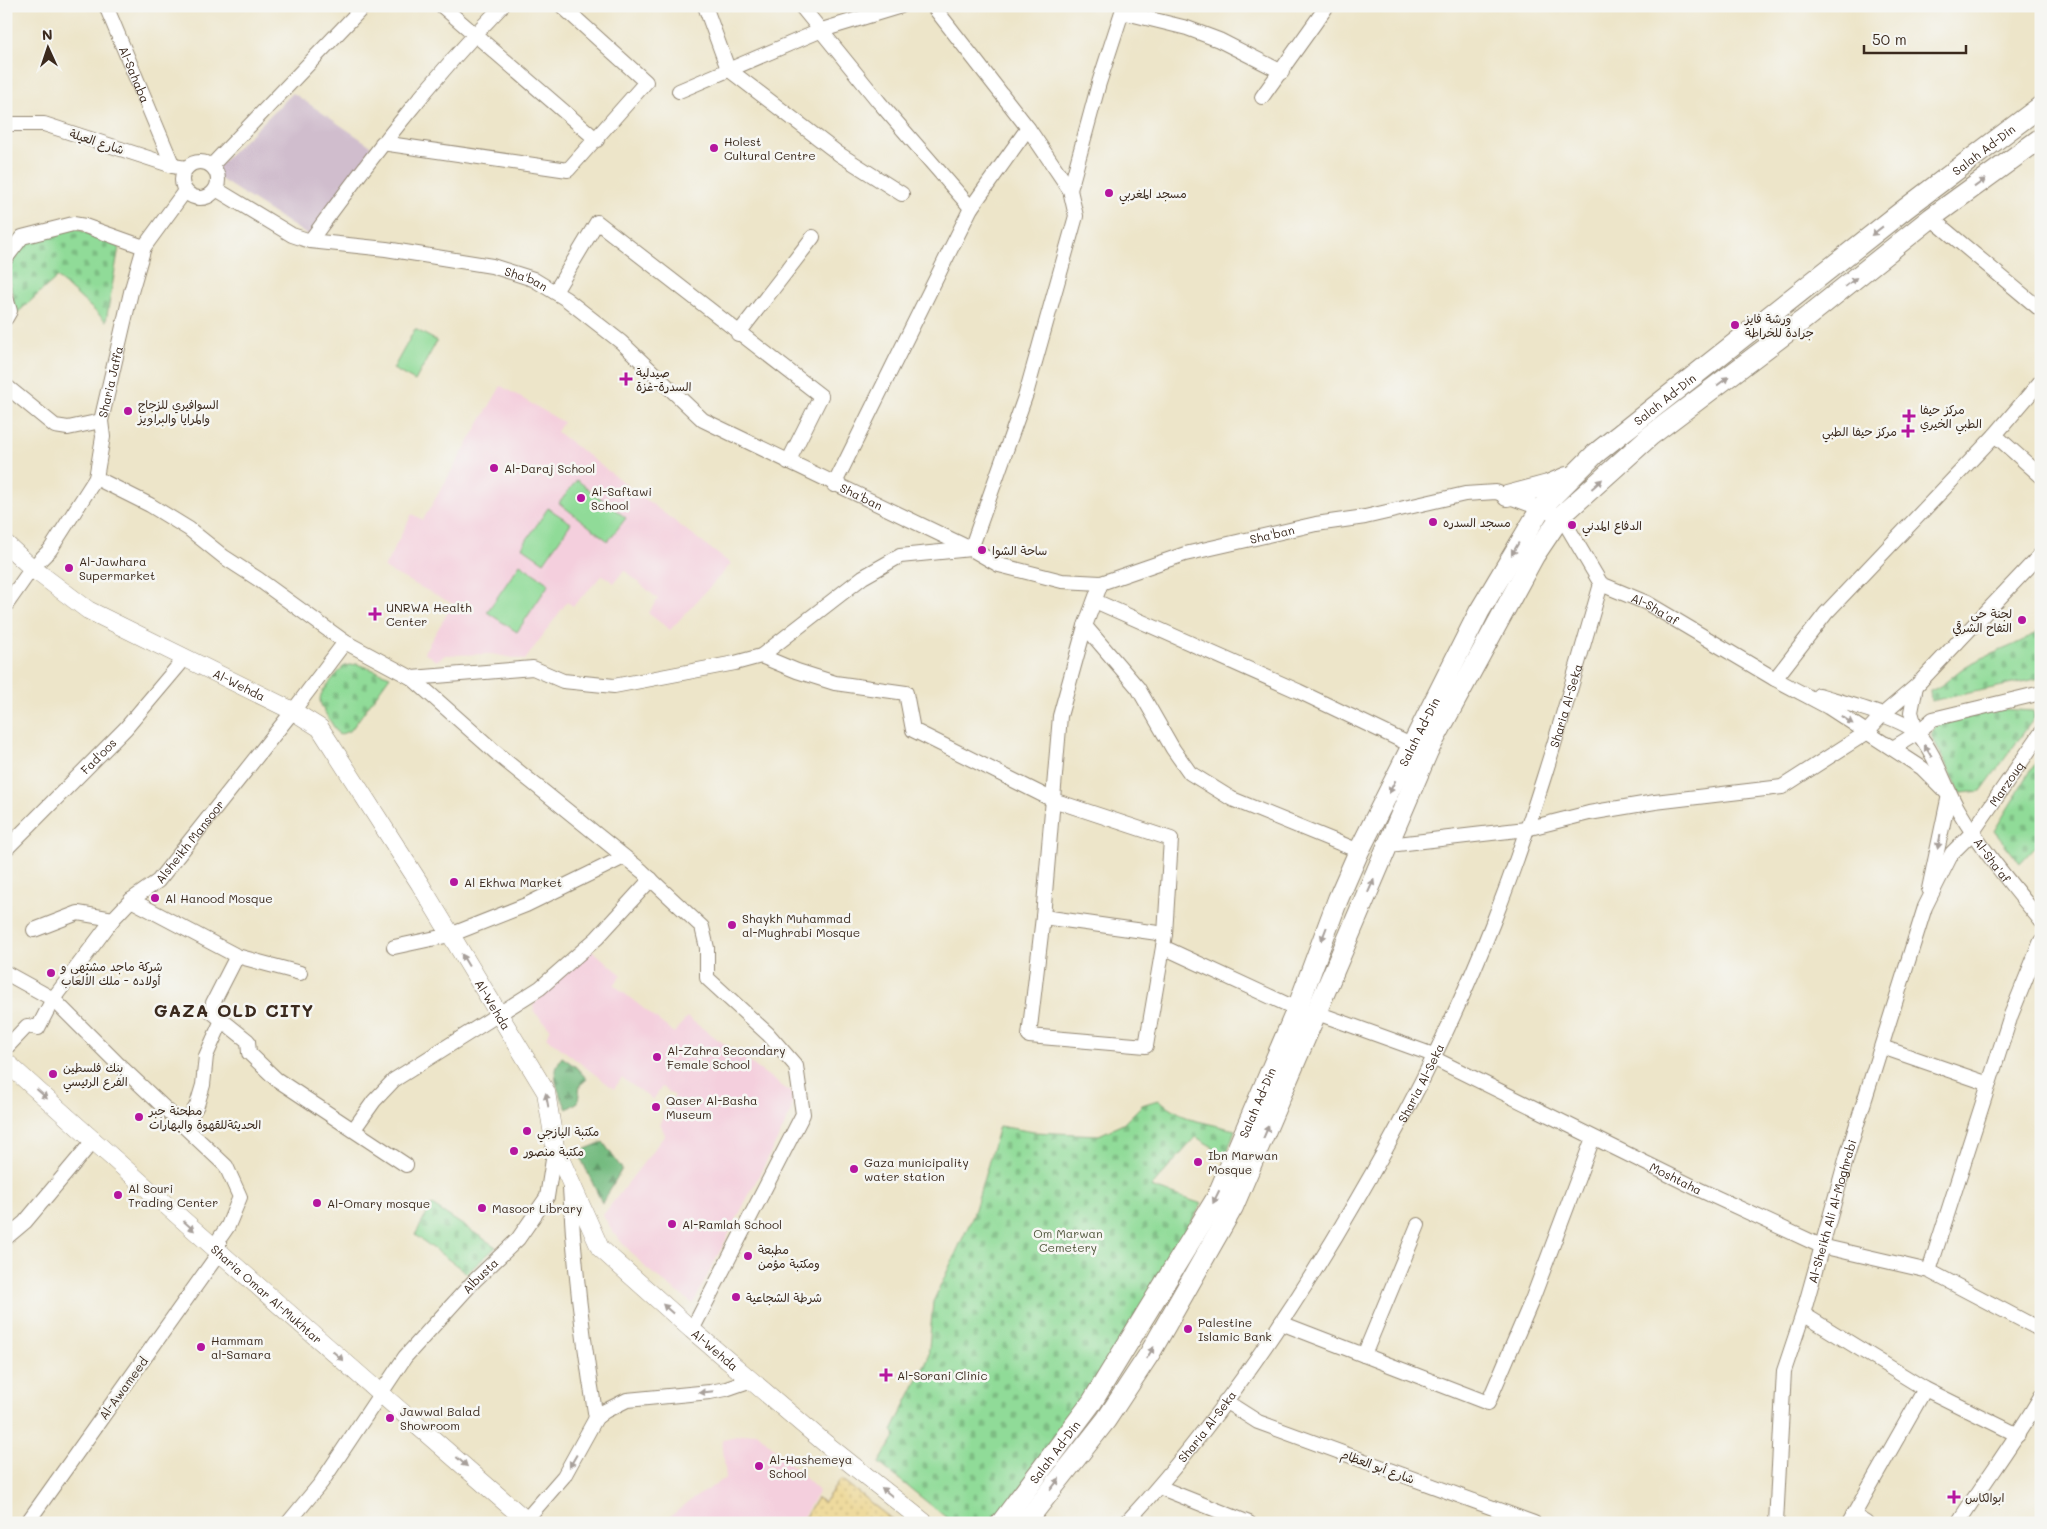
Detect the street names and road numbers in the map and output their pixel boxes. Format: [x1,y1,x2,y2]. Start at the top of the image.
street label: Al-Sahaba [116,43,154,105]
street label: Salah Ad-Din [1949,121,2018,179]
street label: شارع العيلة [67,125,126,159]
street label: Sha'ban [503,263,551,294]
street label: Sharia Jaffa [94,345,126,419]
street label: Salah Ad-Din [1630,370,1699,429]
street label: Sha'ban [837,479,885,513]
street label: Sha'ban [1248,521,1296,547]
street label: Al-Sha'af [1629,589,1682,628]
street label: Sharia Al-Seka [1546,662,1585,749]
street label: Al-Wehda [210,665,268,704]
street label: Salah Ad-Din [1395,695,1443,769]
street label: Fad'oos [77,734,120,777]
street label: Marzouq [1985,758,2027,809]
street label: Alsheikh Mansoor [151,797,227,886]
street label: Al-Sha'af [1970,834,2015,886]
street label: Al-Wehda [472,976,514,1033]
street label: Sharia Al-Seka [1394,1041,1447,1125]
street label: Salah Ad-Din [1235,1065,1279,1140]
street label: Al-Sheikh Ali Al-Moghrabi [1804,1137,1860,1285]
street label: Moshtaha [1647,1158,1705,1198]
street label: Sharia Omar Al-Mukhtar [208,1241,326,1347]
street label: Albusta [459,1254,501,1297]
street label: Al-Wehda [688,1325,742,1374]
street label: Al-Awameed [95,1353,151,1422]
street label: Sharia Al-Seka [1174,1387,1239,1465]
street label: Salah Ad-Din [1026,1417,1083,1487]
street label: شارع أبو العظام [1338,1445,1417,1489]

